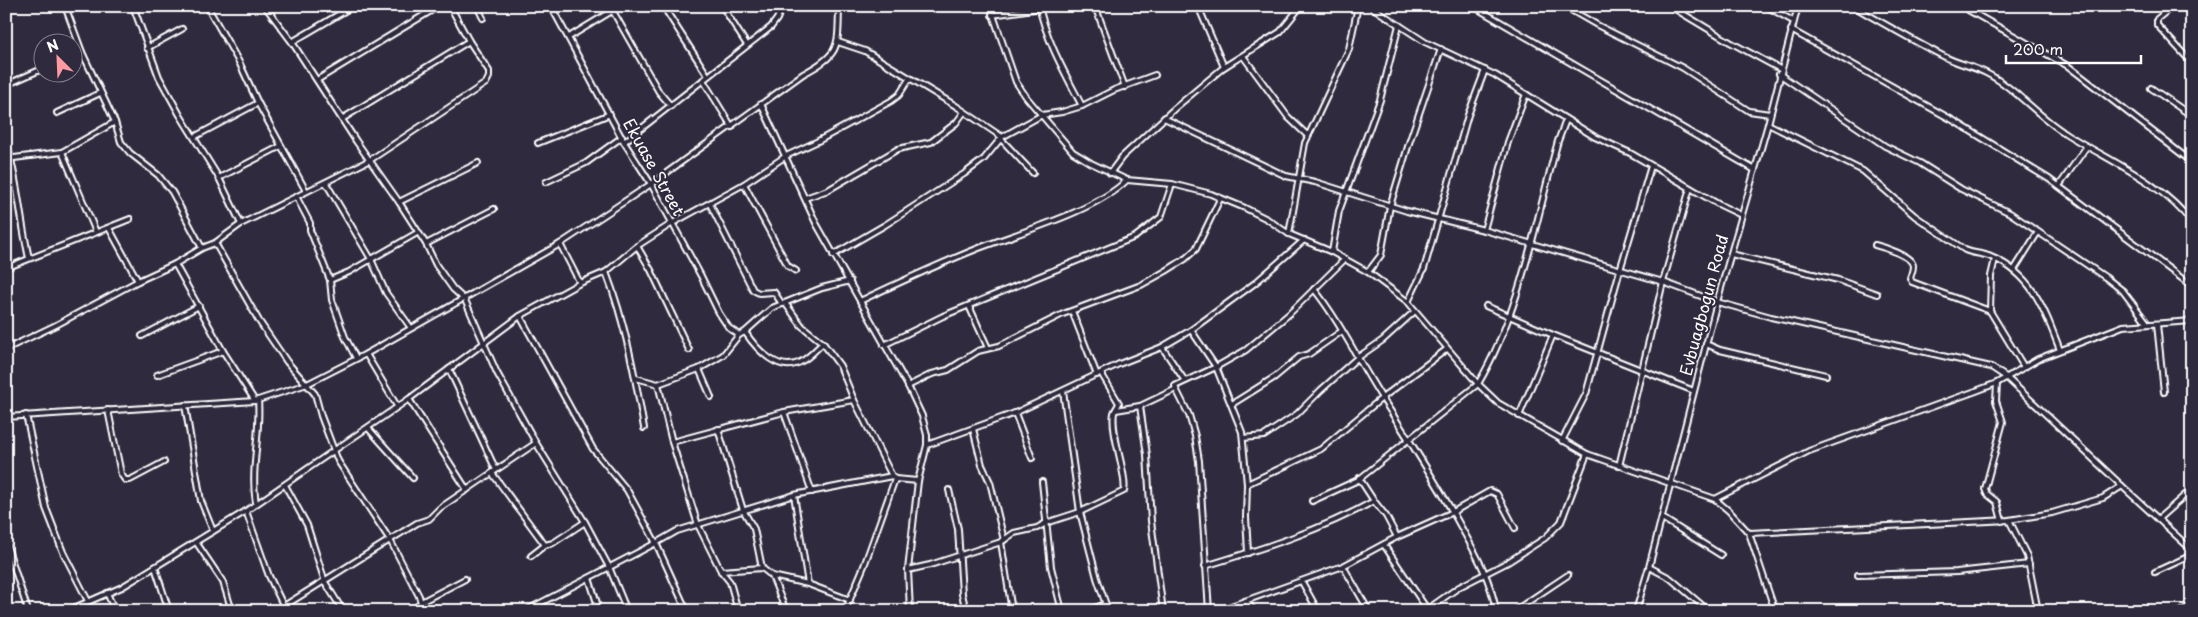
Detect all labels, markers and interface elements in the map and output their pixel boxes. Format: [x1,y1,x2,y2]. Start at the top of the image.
north arrow [32,32,82,82]
scale bar [2006,32,2140,64]
text: N [43,34,62,58]
text: 200 m [2013,37,2063,60]
street label: Ekuase Street [618,113,692,220]
street label: Evbuagbogun Road [1673,232,1733,378]

